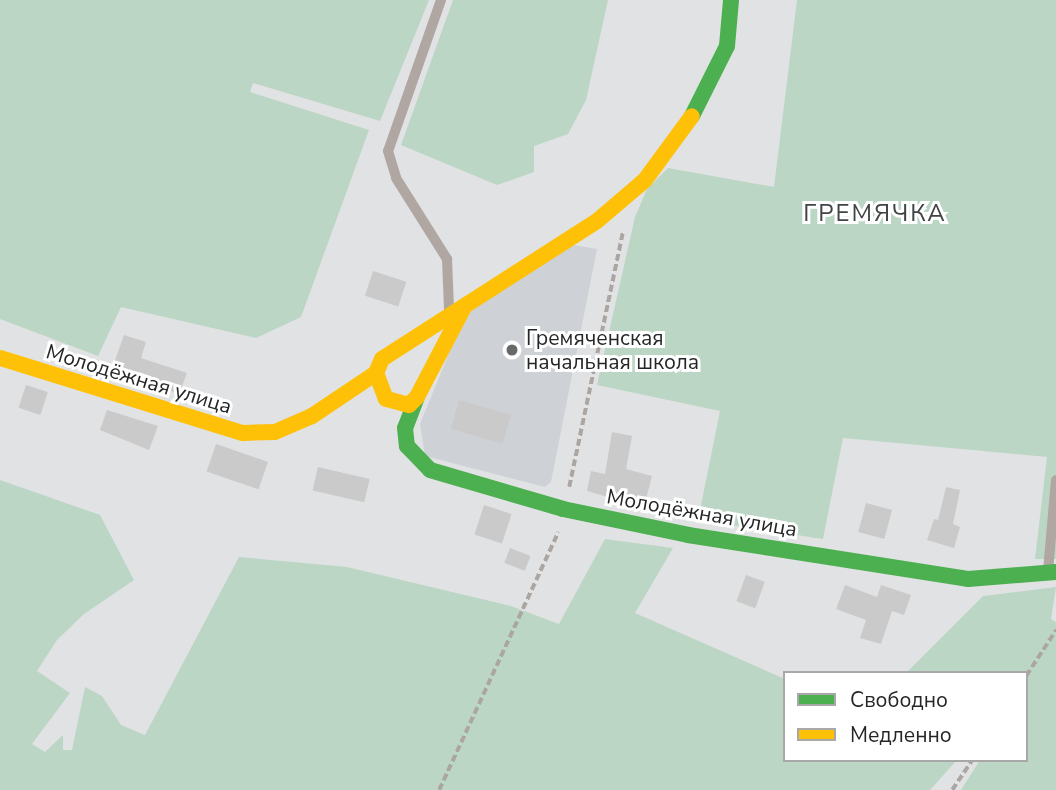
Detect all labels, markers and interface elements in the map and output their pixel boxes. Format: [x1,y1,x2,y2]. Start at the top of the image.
district label: ГРЕМЯЧКА [804,200,946,228]
place label: Гремяченская начальная школа [526,325,699,375]
street label: Молодёжная улица [43,339,235,419]
marker: Гремяченская начальная школа [504,342,520,358]
street label: Молодёжная улица [605,484,799,542]
legend [783,671,1028,762]
text: Свободно [850,686,948,714]
text: Медленно [850,721,952,749]

